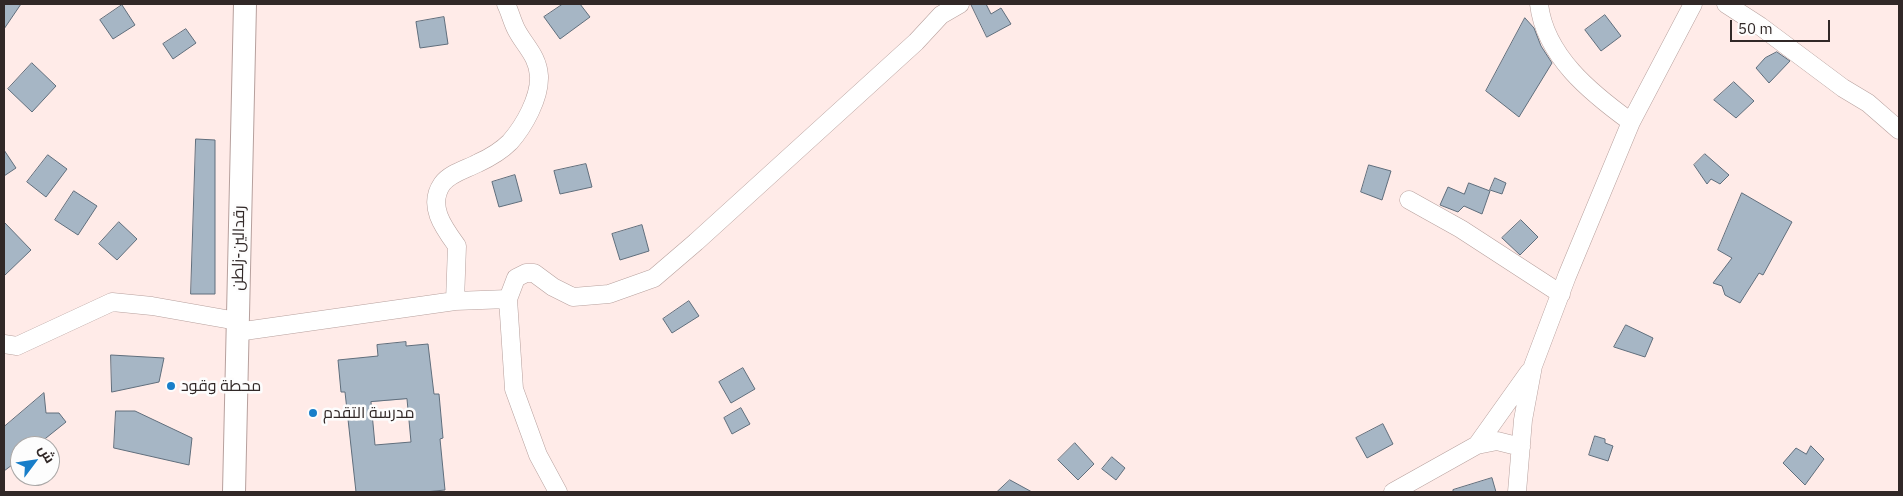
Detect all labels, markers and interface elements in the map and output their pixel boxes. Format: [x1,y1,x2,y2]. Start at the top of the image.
scale bar [1733,10,1833,42]
text: 50 m [1738,19,1773,38]
street label: رقدالين-زلطن [229,205,249,291]
place label: محطة وقود [181,376,261,396]
marker: محطة وقود [165,380,177,392]
place label: مدرسة التقدم [323,403,415,423]
marker: مدرسة التقدم [307,407,319,419]
north arrow [10,436,60,486]
text: ش [35,441,59,466]

